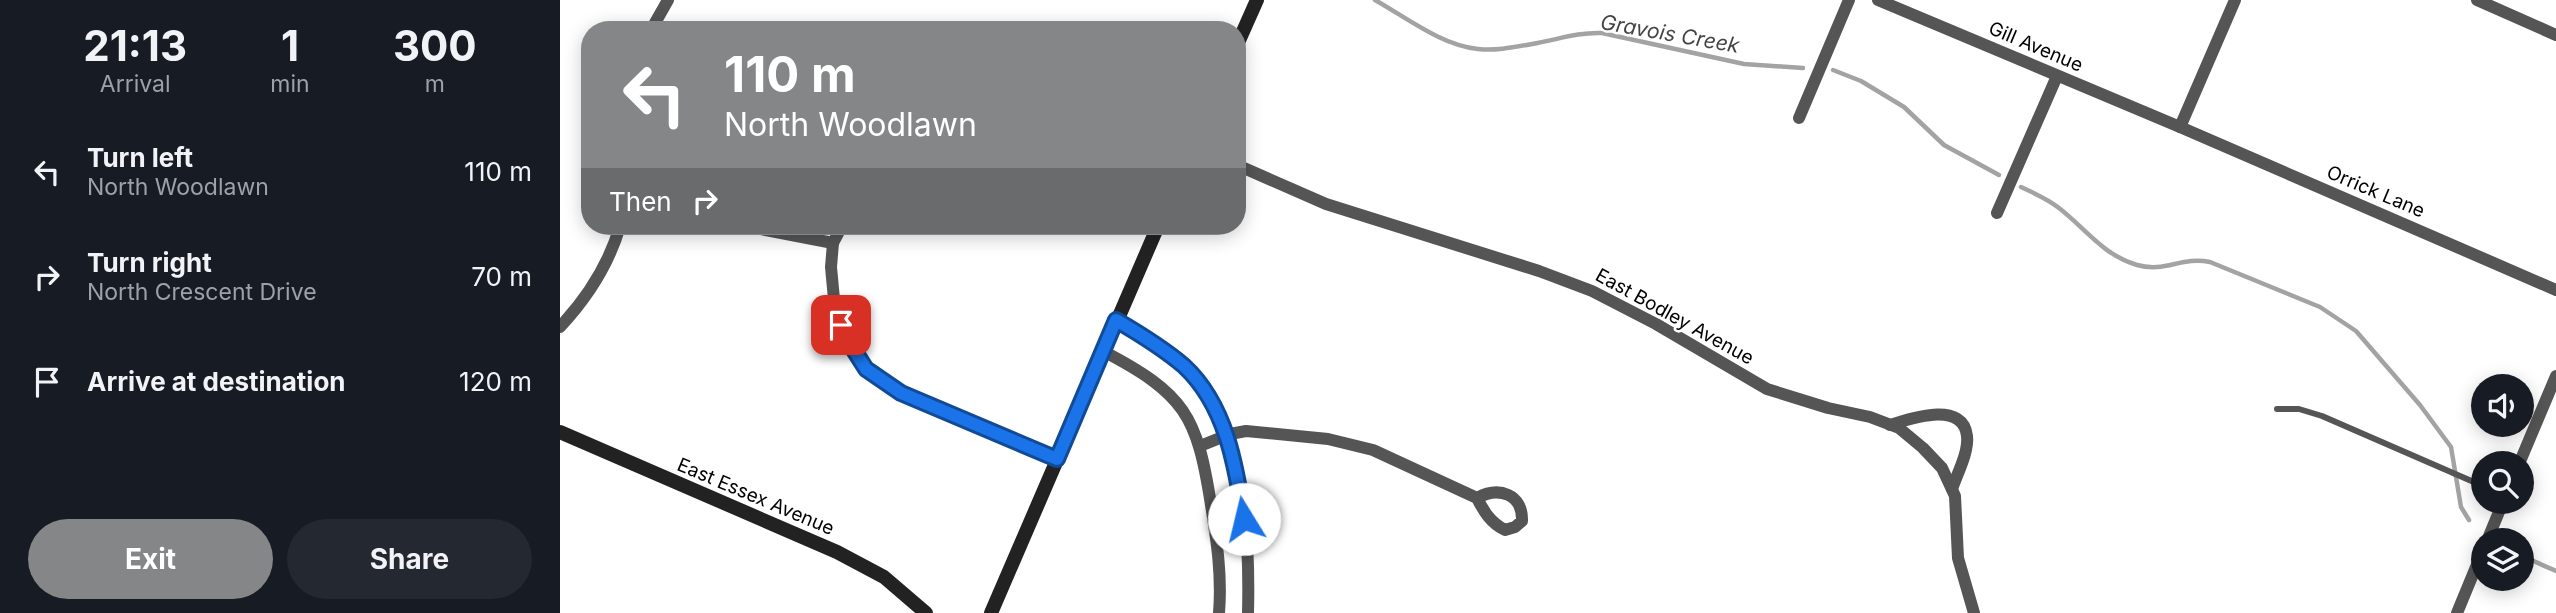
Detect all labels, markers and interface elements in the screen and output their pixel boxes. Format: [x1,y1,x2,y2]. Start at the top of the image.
water label: Gravois Creek [1599,9,1742,58]
street label: Gill Avenue [1985,16,2086,77]
text: 21:13 [83,20,187,71]
text: 1 [281,20,299,71]
text: 300 [393,20,477,71]
text: 110 m [724,45,856,104]
icon: left [609,49,700,140]
text: Arrival [100,70,171,98]
text: min [270,70,310,98]
text: m [425,70,445,98]
text: North Woodlawn [724,105,977,144]
text: Turn left [87,142,193,173]
icon: left [28,153,66,191]
text: 110 m [464,156,532,187]
street label: Orrick Lane [2323,160,2428,222]
text: North Woodlawn [87,173,269,201]
icon: right [686,182,724,220]
text: Then [609,186,672,217]
text: Turn right [87,247,212,278]
icon: right [28,258,66,296]
text: 70 m [471,261,532,292]
street label: East Bodley Avenue [1592,263,1758,369]
text: North Crescent Drive [87,278,317,306]
pin [811,295,871,355]
icon: arrive [822,306,860,344]
icon: arrive [28,363,66,401]
text: Arrive at destination [87,366,346,397]
text: 120 m [459,366,532,397]
map controls [2471,374,2534,591]
button: sound [2471,374,2534,437]
button: search [2471,451,2534,514]
street label: East Essex Avenue [674,453,838,540]
position arrow [1207,482,1281,556]
button: Exit [28,519,273,599]
button: Share [287,519,532,599]
button: layers [2471,528,2534,591]

